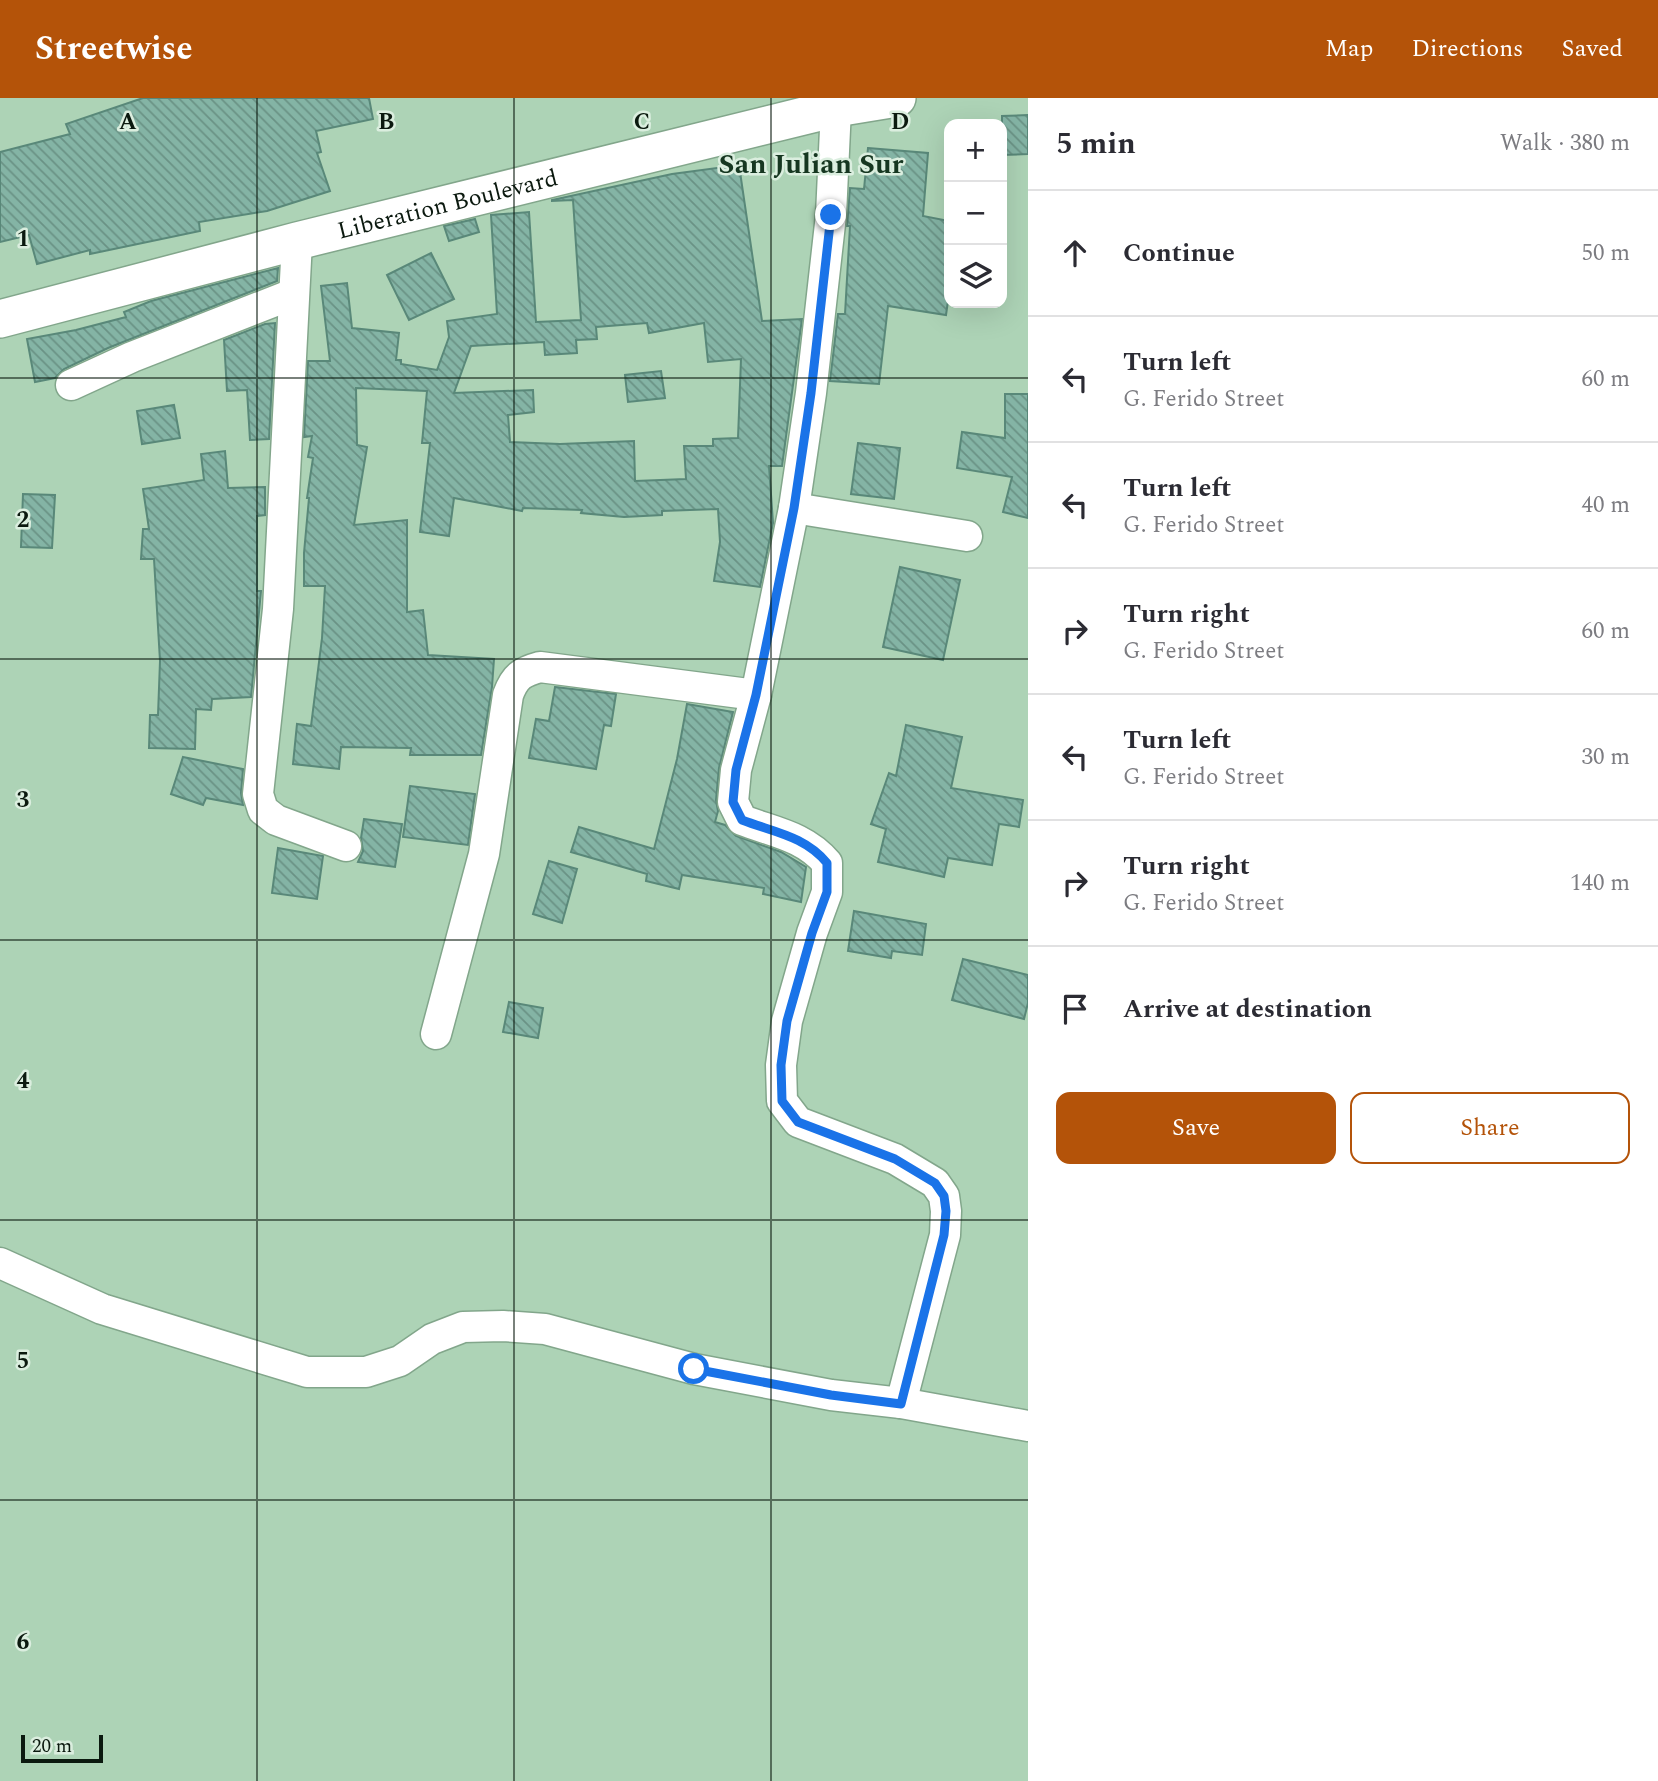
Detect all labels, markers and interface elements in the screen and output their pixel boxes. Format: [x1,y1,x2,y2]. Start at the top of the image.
text: Streetwise [35,24,193,74]
text: Map [1325,31,1373,67]
text: Directions [1411,31,1523,67]
text: Saved [1561,31,1623,67]
text: A [119,105,137,140]
text: B [378,105,394,140]
text: C [634,105,650,140]
text: D [891,105,909,140]
map controls [944,119,1007,308]
button: + [944,119,1007,182]
text: 5 min [1056,121,1136,167]
text: Walk · 380 m [1500,126,1630,161]
district label: San Julian Sur [719,143,904,186]
street label: Liberation Boulevard [334,160,562,249]
button: − [944,182,1007,245]
route end [815,199,846,230]
text: 1 [17,222,29,257]
text: Continue [1123,233,1235,273]
icon: ahead [1056,234,1094,272]
text: 50 m [1581,236,1630,271]
button: layers [944,245,1007,308]
text: Turn left [1123,342,1231,382]
icon: left [1056,360,1094,398]
text: 60 m [1581,362,1630,397]
text: G. Ferido Street [1123,382,1284,417]
text: Turn left [1123,468,1231,508]
icon: left [1056,486,1094,524]
text: 40 m [1581,488,1630,523]
text: 2 [17,503,30,538]
text: G. Ferido Street [1123,508,1284,543]
text: Turn right [1123,594,1250,634]
icon: right [1056,612,1094,650]
text: 60 m [1581,614,1630,649]
text: G. Ferido Street [1123,634,1284,669]
text: Turn left [1123,720,1231,760]
icon: left [1056,738,1094,776]
text: 30 m [1581,740,1630,775]
text: G. Ferido Street [1123,760,1284,795]
text: 3 [17,783,30,818]
text: Turn right [1123,846,1250,886]
icon: right [1056,864,1094,902]
text: 140 m [1570,866,1630,901]
text: G. Ferido Street [1123,886,1284,921]
text: Arrive at destination [1123,989,1372,1029]
icon: arrive [1056,990,1094,1028]
text: 4 [17,1064,30,1099]
button: Save [1056,1092,1336,1164]
button: Share [1350,1092,1630,1164]
text: 5 [17,1344,29,1379]
route start [678,1353,709,1384]
text: 6 [17,1625,30,1660]
scale bar [21,1732,103,1764]
text: 20 m [32,1732,72,1761]

